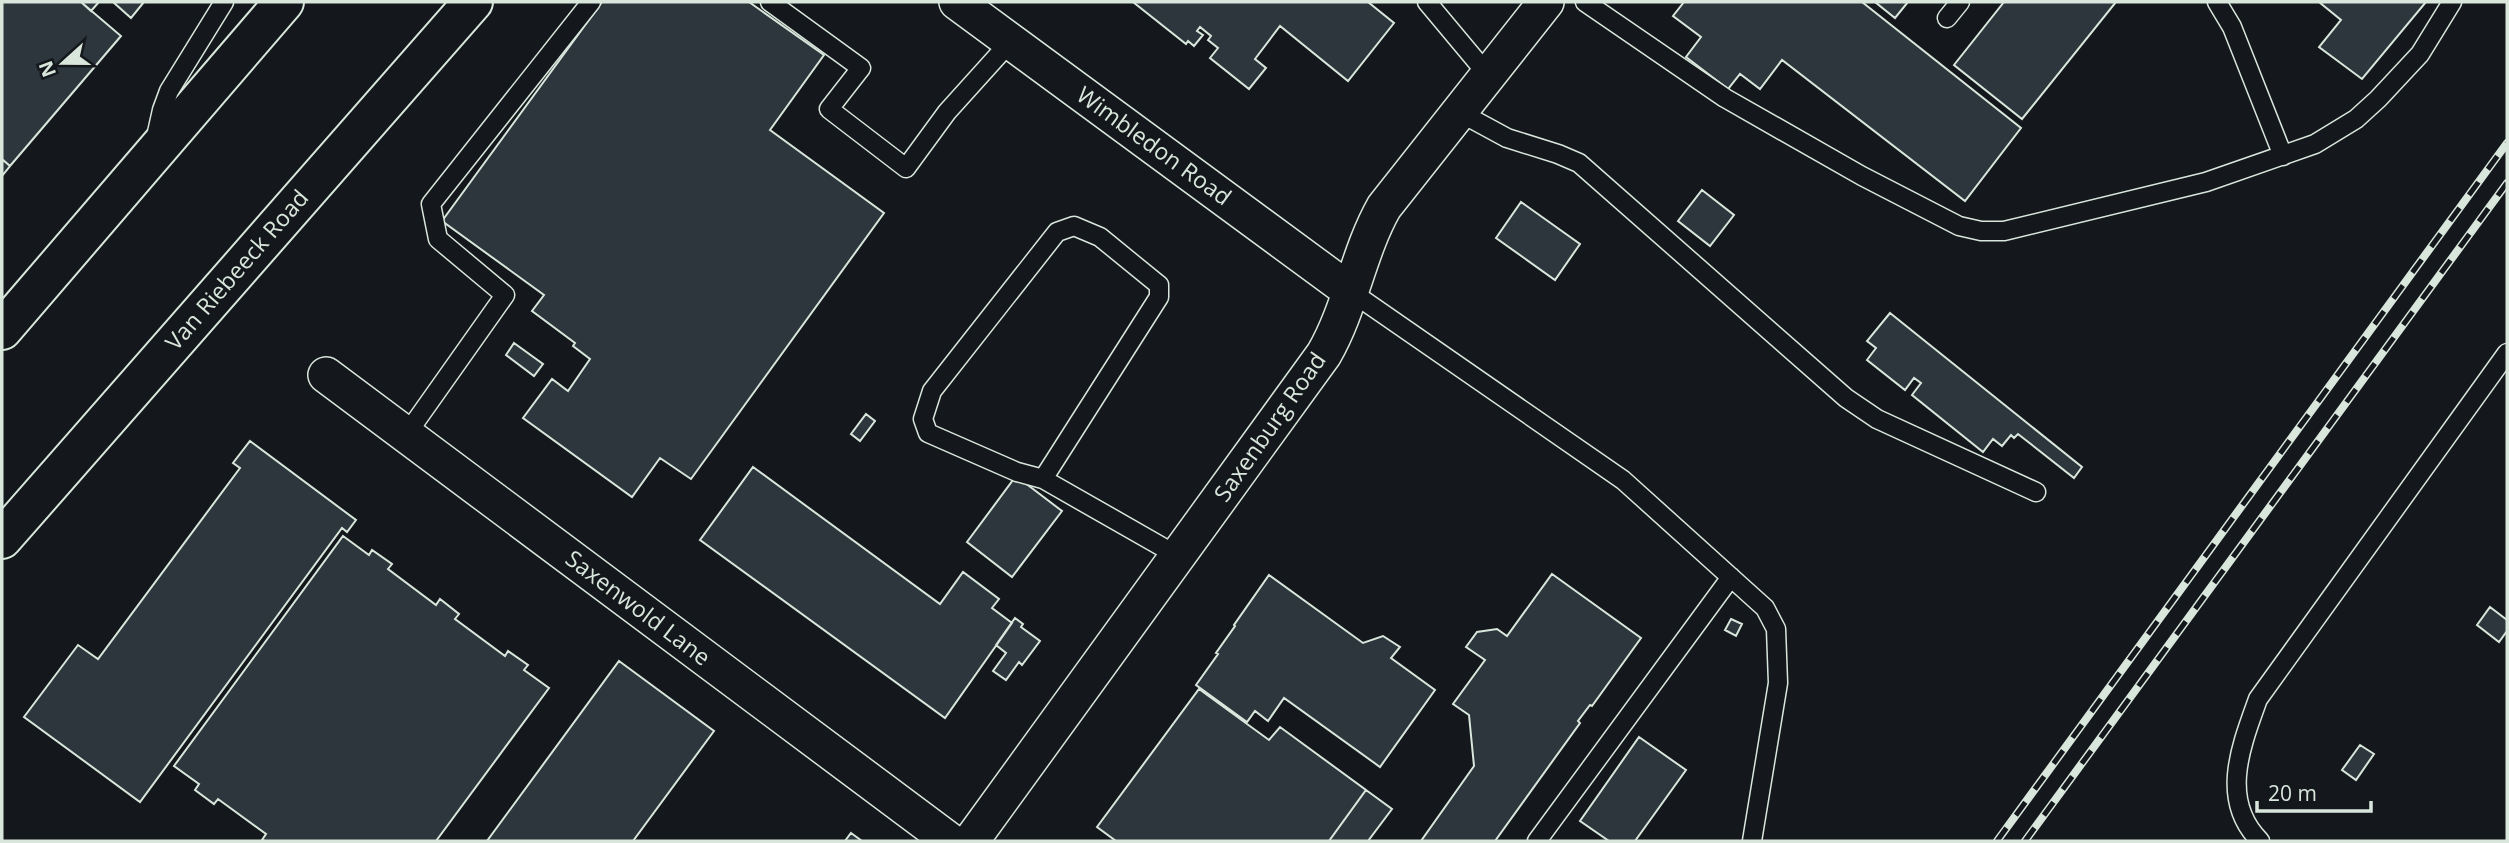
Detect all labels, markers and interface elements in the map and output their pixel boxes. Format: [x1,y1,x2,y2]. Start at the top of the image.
north arrow [28,28,98,98]
text: N [32,57,62,81]
street label: Wimbledon Road [1071,78,1238,212]
street label: Van Riebeeck Road [157,182,315,357]
street label: Saxenburg Road [1206,345,1333,507]
street label: Saxenwold Lane [560,542,718,672]
scale bar [2257,770,2371,814]
text: 20 m [2268,779,2317,807]

